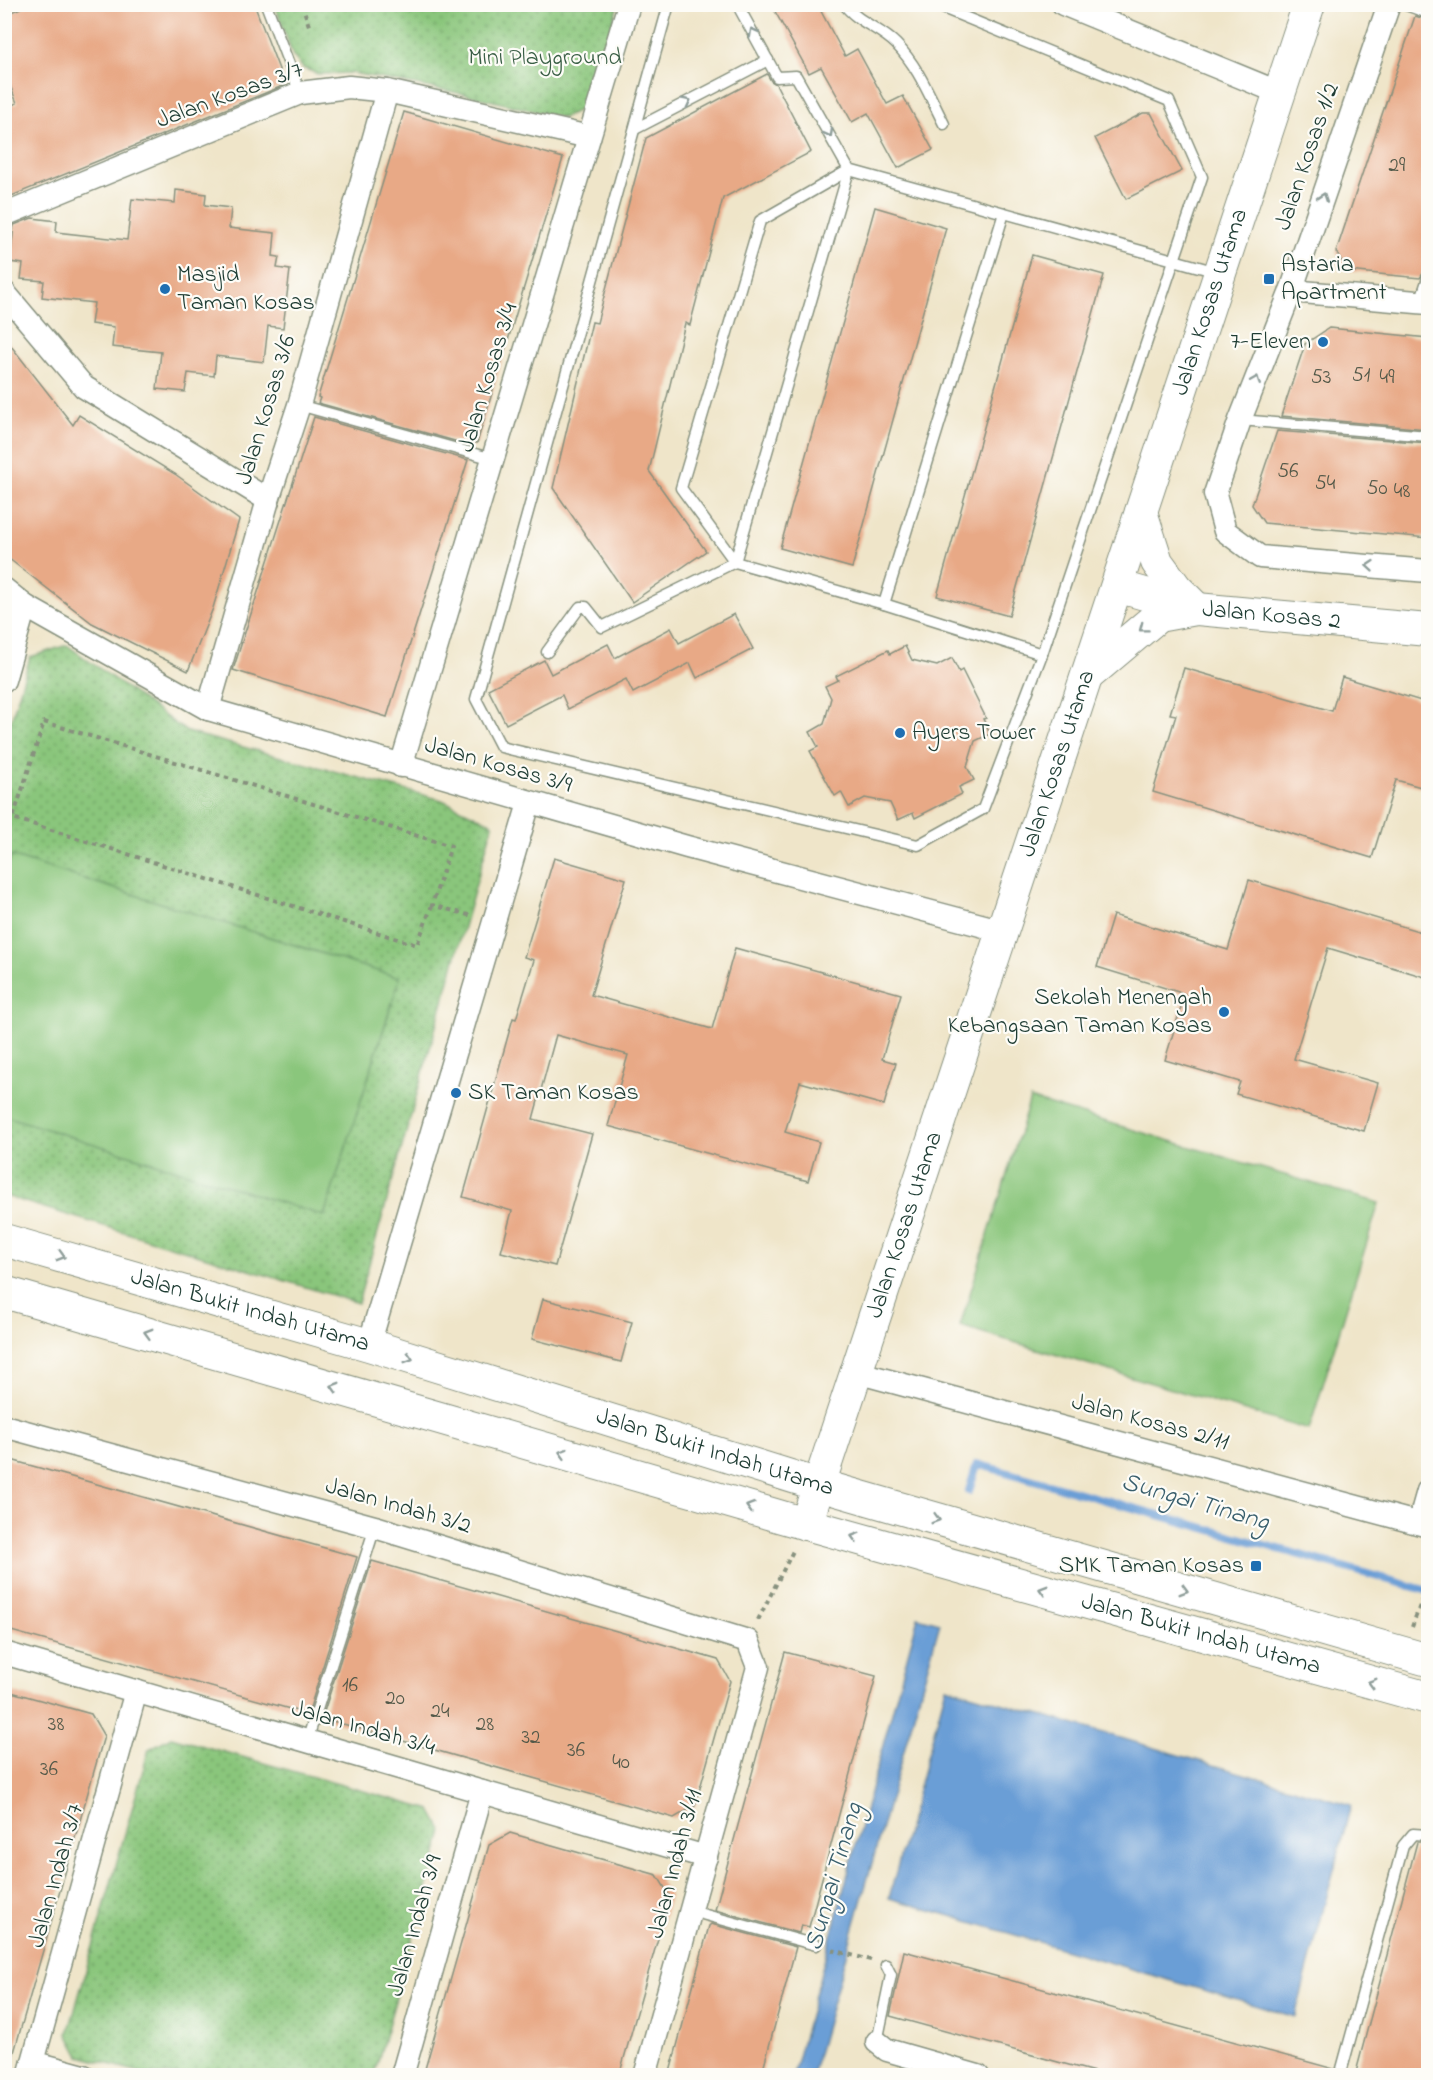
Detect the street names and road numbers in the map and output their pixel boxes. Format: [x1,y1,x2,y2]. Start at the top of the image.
street label: Jalan Kosas 3/7 [152,53,309,139]
street label: Jalan Kosas 1/2 [1266,78,1350,236]
street label: Jalan Kosas Utama [1163,204,1258,400]
street label: Jalan Kosas 3/4 [450,299,528,457]
street label: Jalan Kosas 3/6 [228,330,307,489]
street label: Jalan Kosas 2 [1201,592,1342,639]
street label: Jalan Kosas Utama [1010,666,1105,862]
street label: Jalan Kosas 3/9 [420,728,576,804]
street label: Jalan Kosas Utama [858,1127,952,1323]
street label: Jalan Bukit Indah Utama [126,1260,374,1362]
street label: Jalan Kosas 2/11 [1067,1385,1233,1461]
street label: Jalan Bukit Indah Utama [592,1399,838,1506]
street label: Jalan Indah 3/2 [321,1469,475,1545]
street label: Jalan Bukit Indah Utama [1077,1584,1325,1685]
street label: Jalan Indah 3/4 [287,1692,439,1766]
street label: Jalan Indah 3/11 [639,1785,713,1943]
street label: Jalan Indah 3/7 [20,1800,94,1952]
street label: Jalan Indah 3/9 [379,1851,453,2001]

